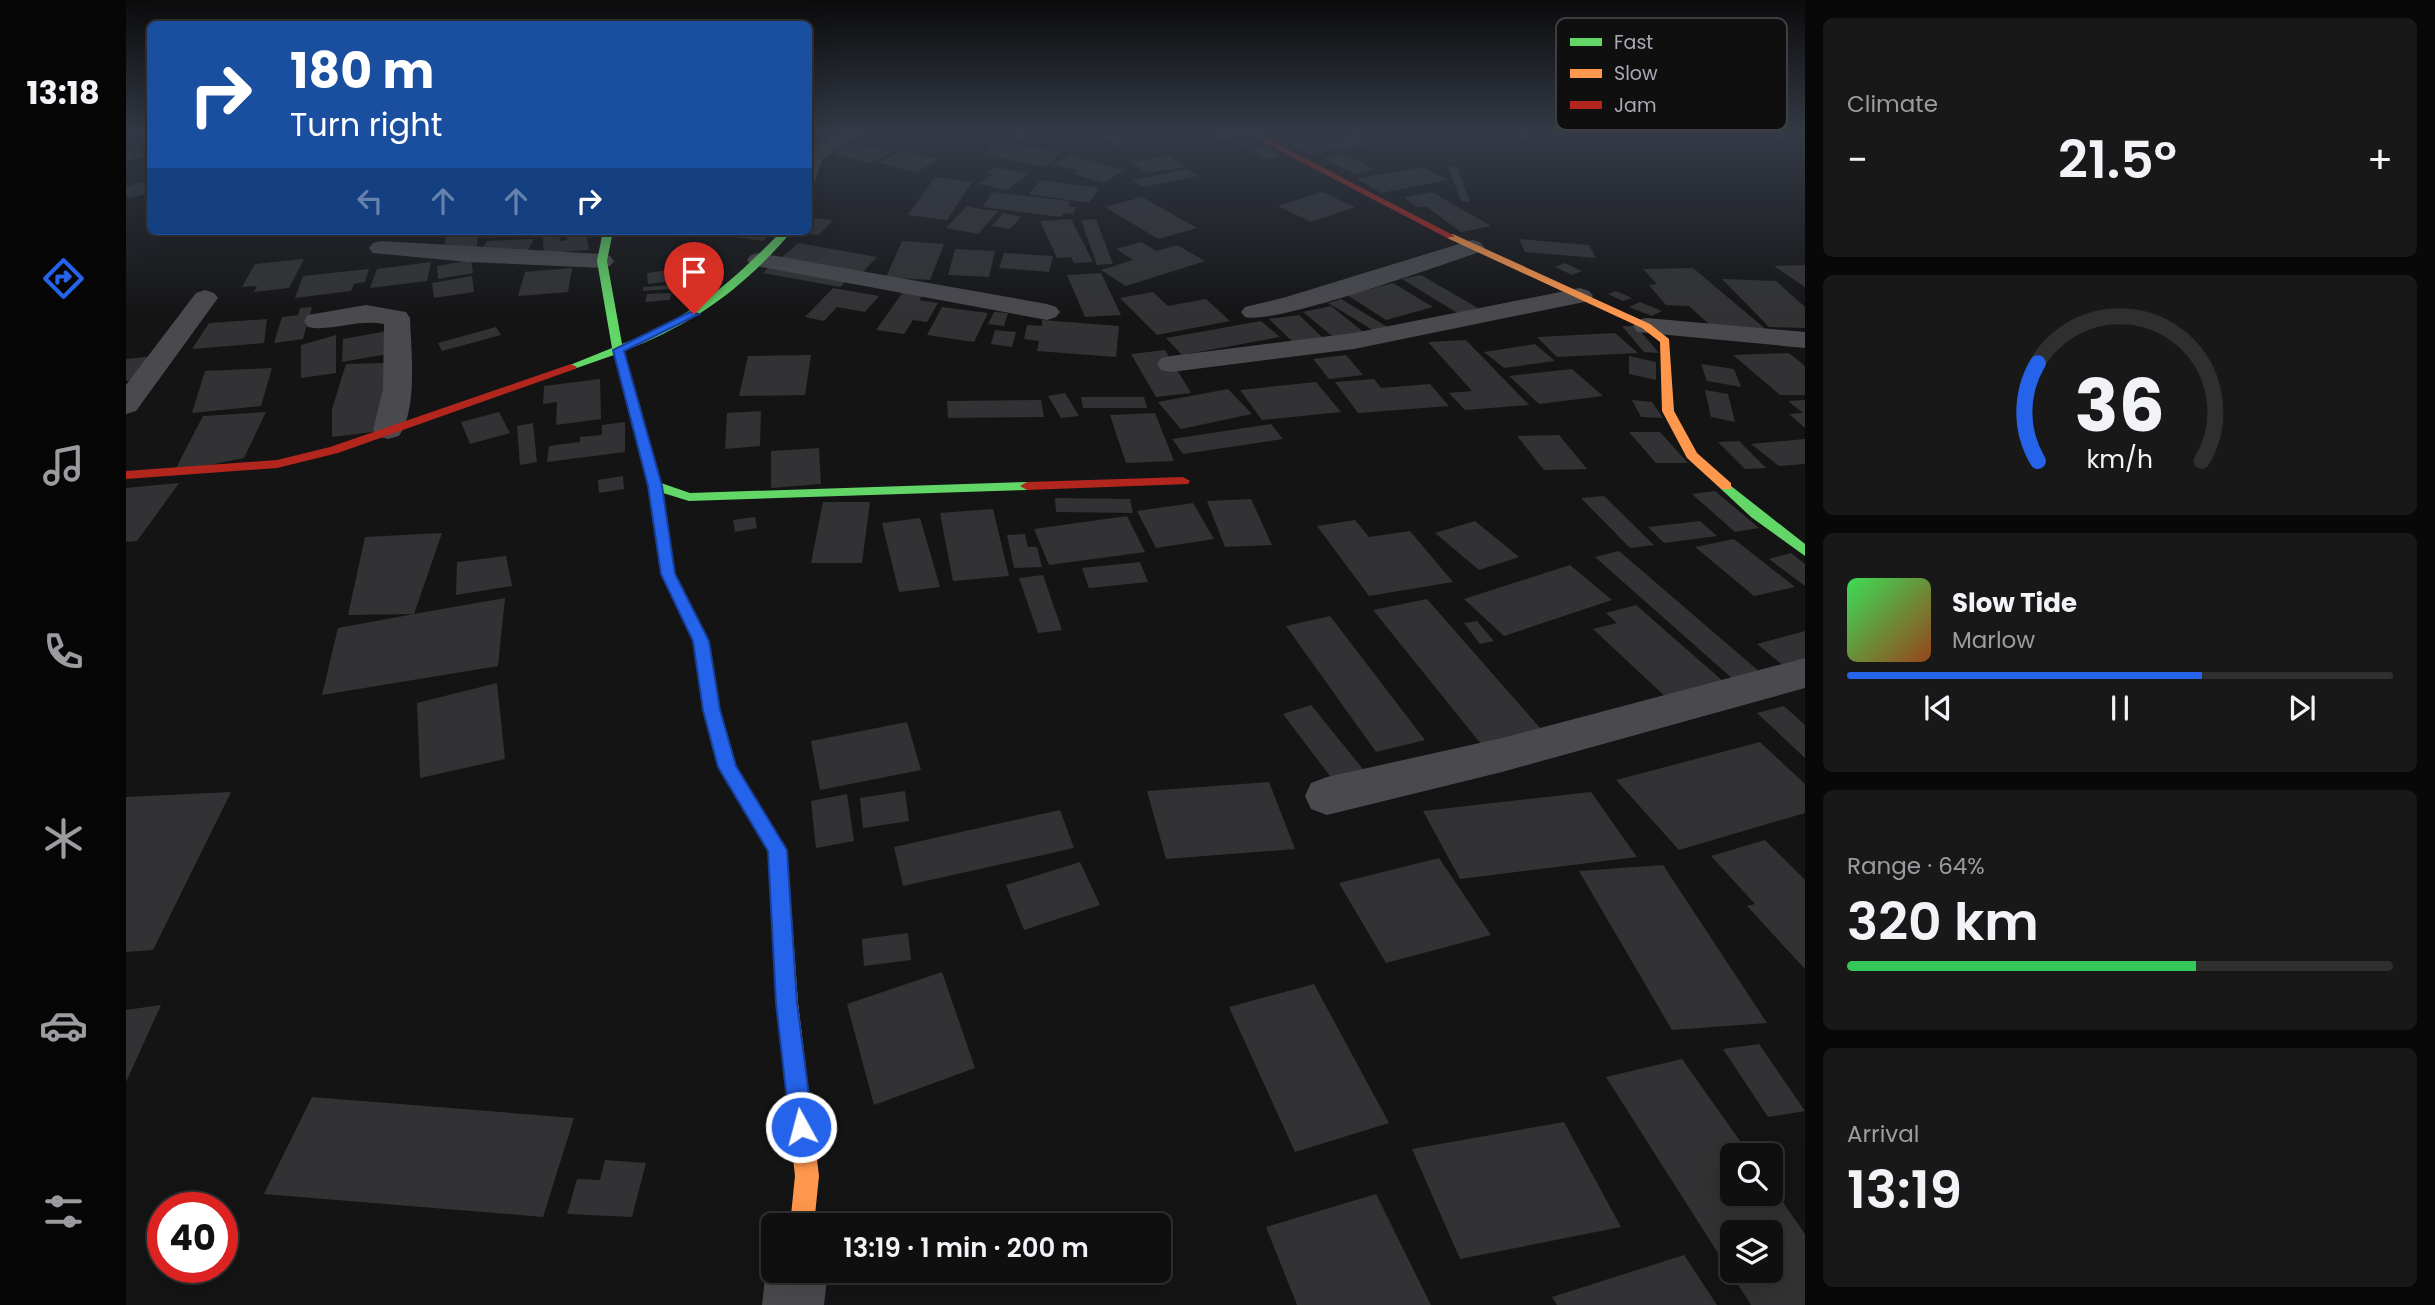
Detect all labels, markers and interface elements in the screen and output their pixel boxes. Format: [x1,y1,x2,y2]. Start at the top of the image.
legend [1556,18,1787,130]
text: Fast [1614,29,1653,56]
text: 180 m [290,37,434,105]
icon: right [175,49,266,140]
text: Slow [1614,60,1658,87]
text: 13:18 [26,70,100,115]
text: Climate [1847,88,1938,120]
text: Jam [1614,92,1656,119]
text: Turn right [290,102,442,147]
text: 21.5° [2058,123,2177,196]
text: − [1847,133,1868,186]
text: + [2367,133,2393,186]
icon: left [351,182,389,220]
icon: ahead [424,182,462,220]
icon: ahead [497,182,535,220]
icon: right [570,182,608,220]
pin [664,242,724,314]
icon: arrive [675,253,713,291]
icon: directions [39,254,88,303]
text: 36 [2075,356,2165,457]
icon: music [39,441,88,490]
text: km/h [2087,442,2153,477]
text: Slow Tide [1952,585,2077,621]
text: Marlow [1952,624,2035,656]
icon: phone [39,627,88,676]
icon: previous [1919,689,1957,727]
icon: pause [2101,689,2139,727]
icon: next [2283,689,2321,727]
icon: climate [39,814,88,863]
text: Range · 64% [1847,850,1985,882]
text: 320 km [1847,885,2039,958]
icon: car [39,1001,88,1050]
position arrow [764,1090,838,1164]
text: Arrival [1847,1118,1919,1150]
map controls [1720,1143,1783,1283]
button: search [1720,1143,1783,1206]
text: 13:19 [1847,1153,1962,1226]
icon: filters [39,1187,88,1236]
speed limit sign: 40 [147,1192,238,1283]
button: layers [1720,1220,1783,1283]
text: 13:19 · 1 min · 200 m [843,1230,1089,1266]

